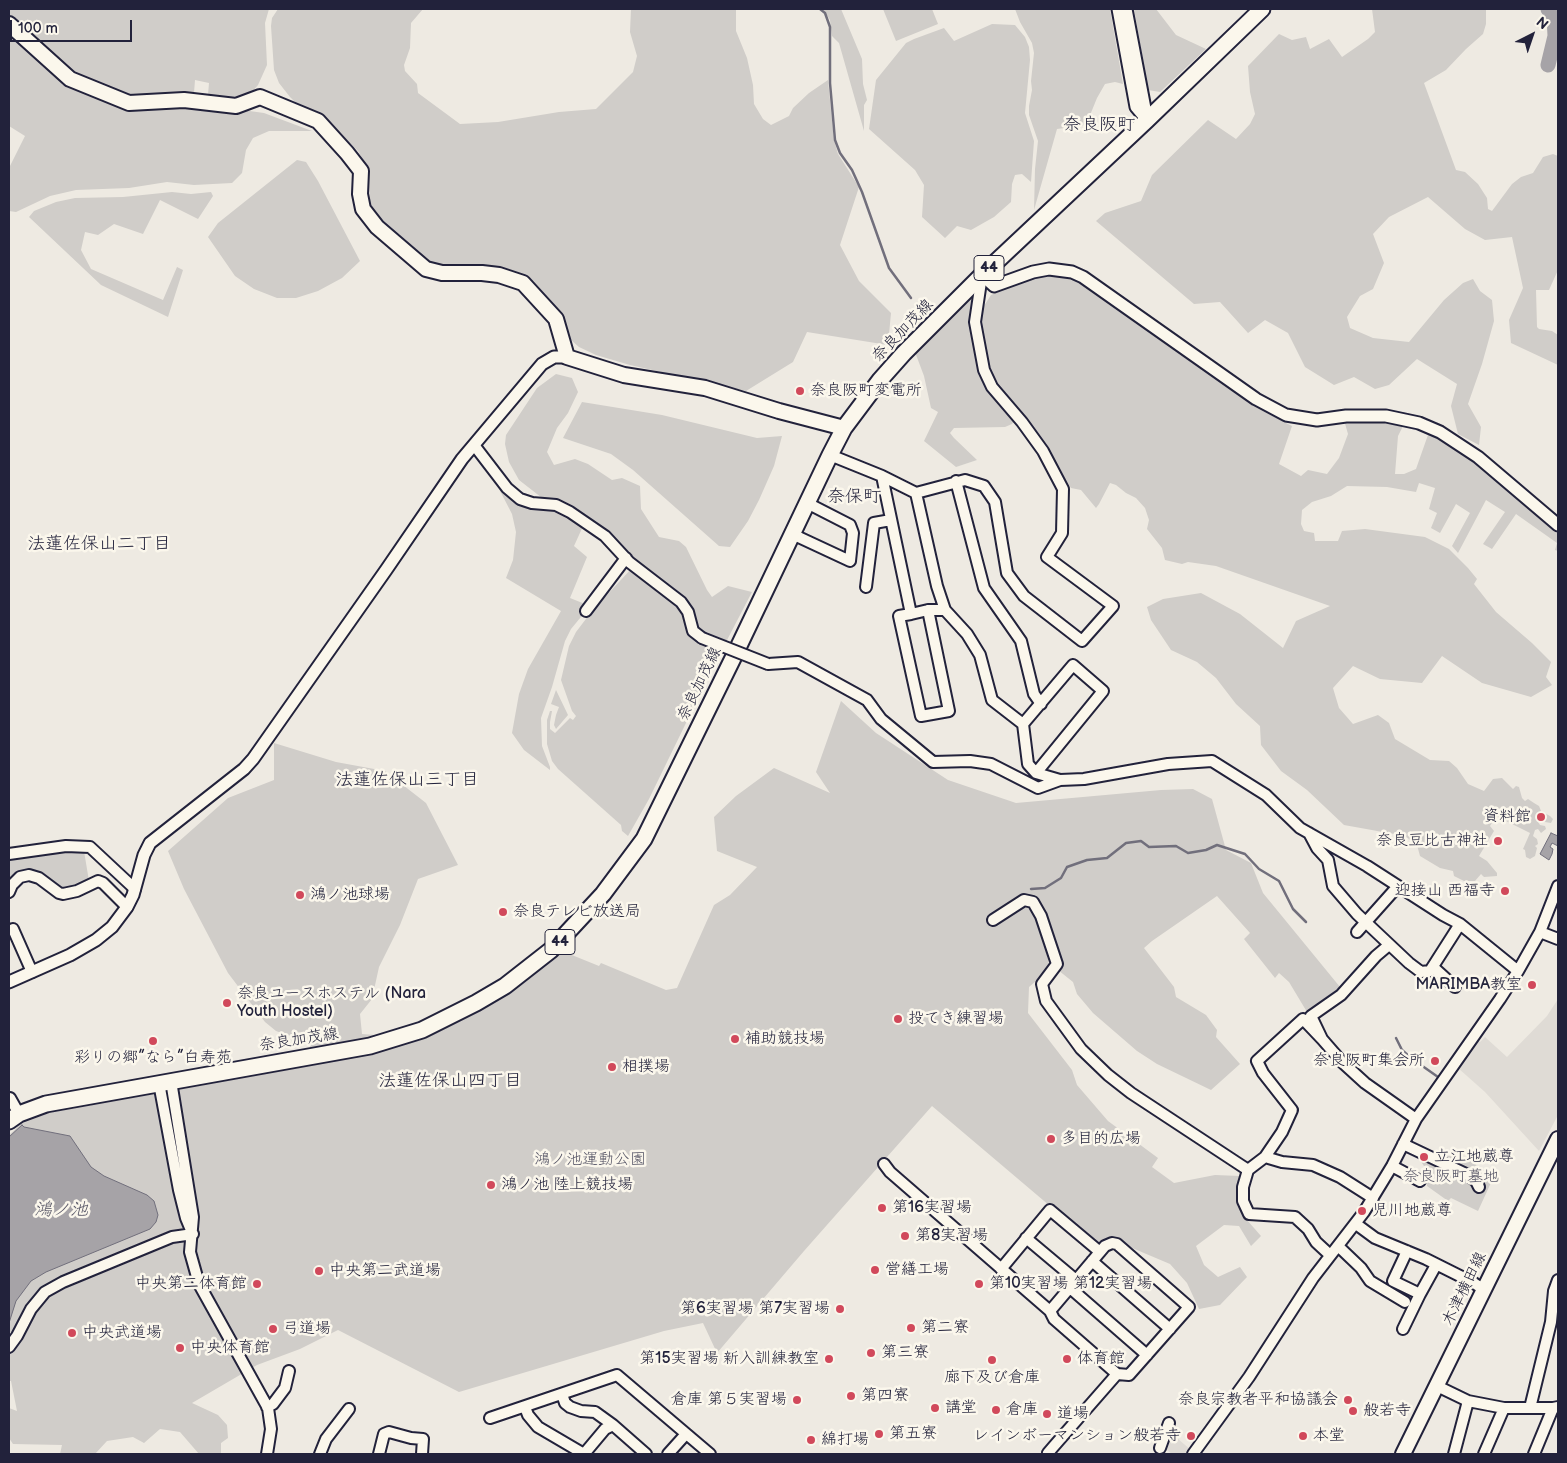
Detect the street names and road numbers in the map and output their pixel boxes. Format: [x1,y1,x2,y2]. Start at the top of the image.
road number: 44 [974,256,1004,280]
street label: 奈良加茂線 [868,296,938,366]
street label: 奈良加茂線 [674,644,726,724]
road number: 44 [545,930,575,954]
street label: 奈良加茂線 [258,1024,340,1056]
street label: 木津横田線 [1439,1249,1491,1329]

